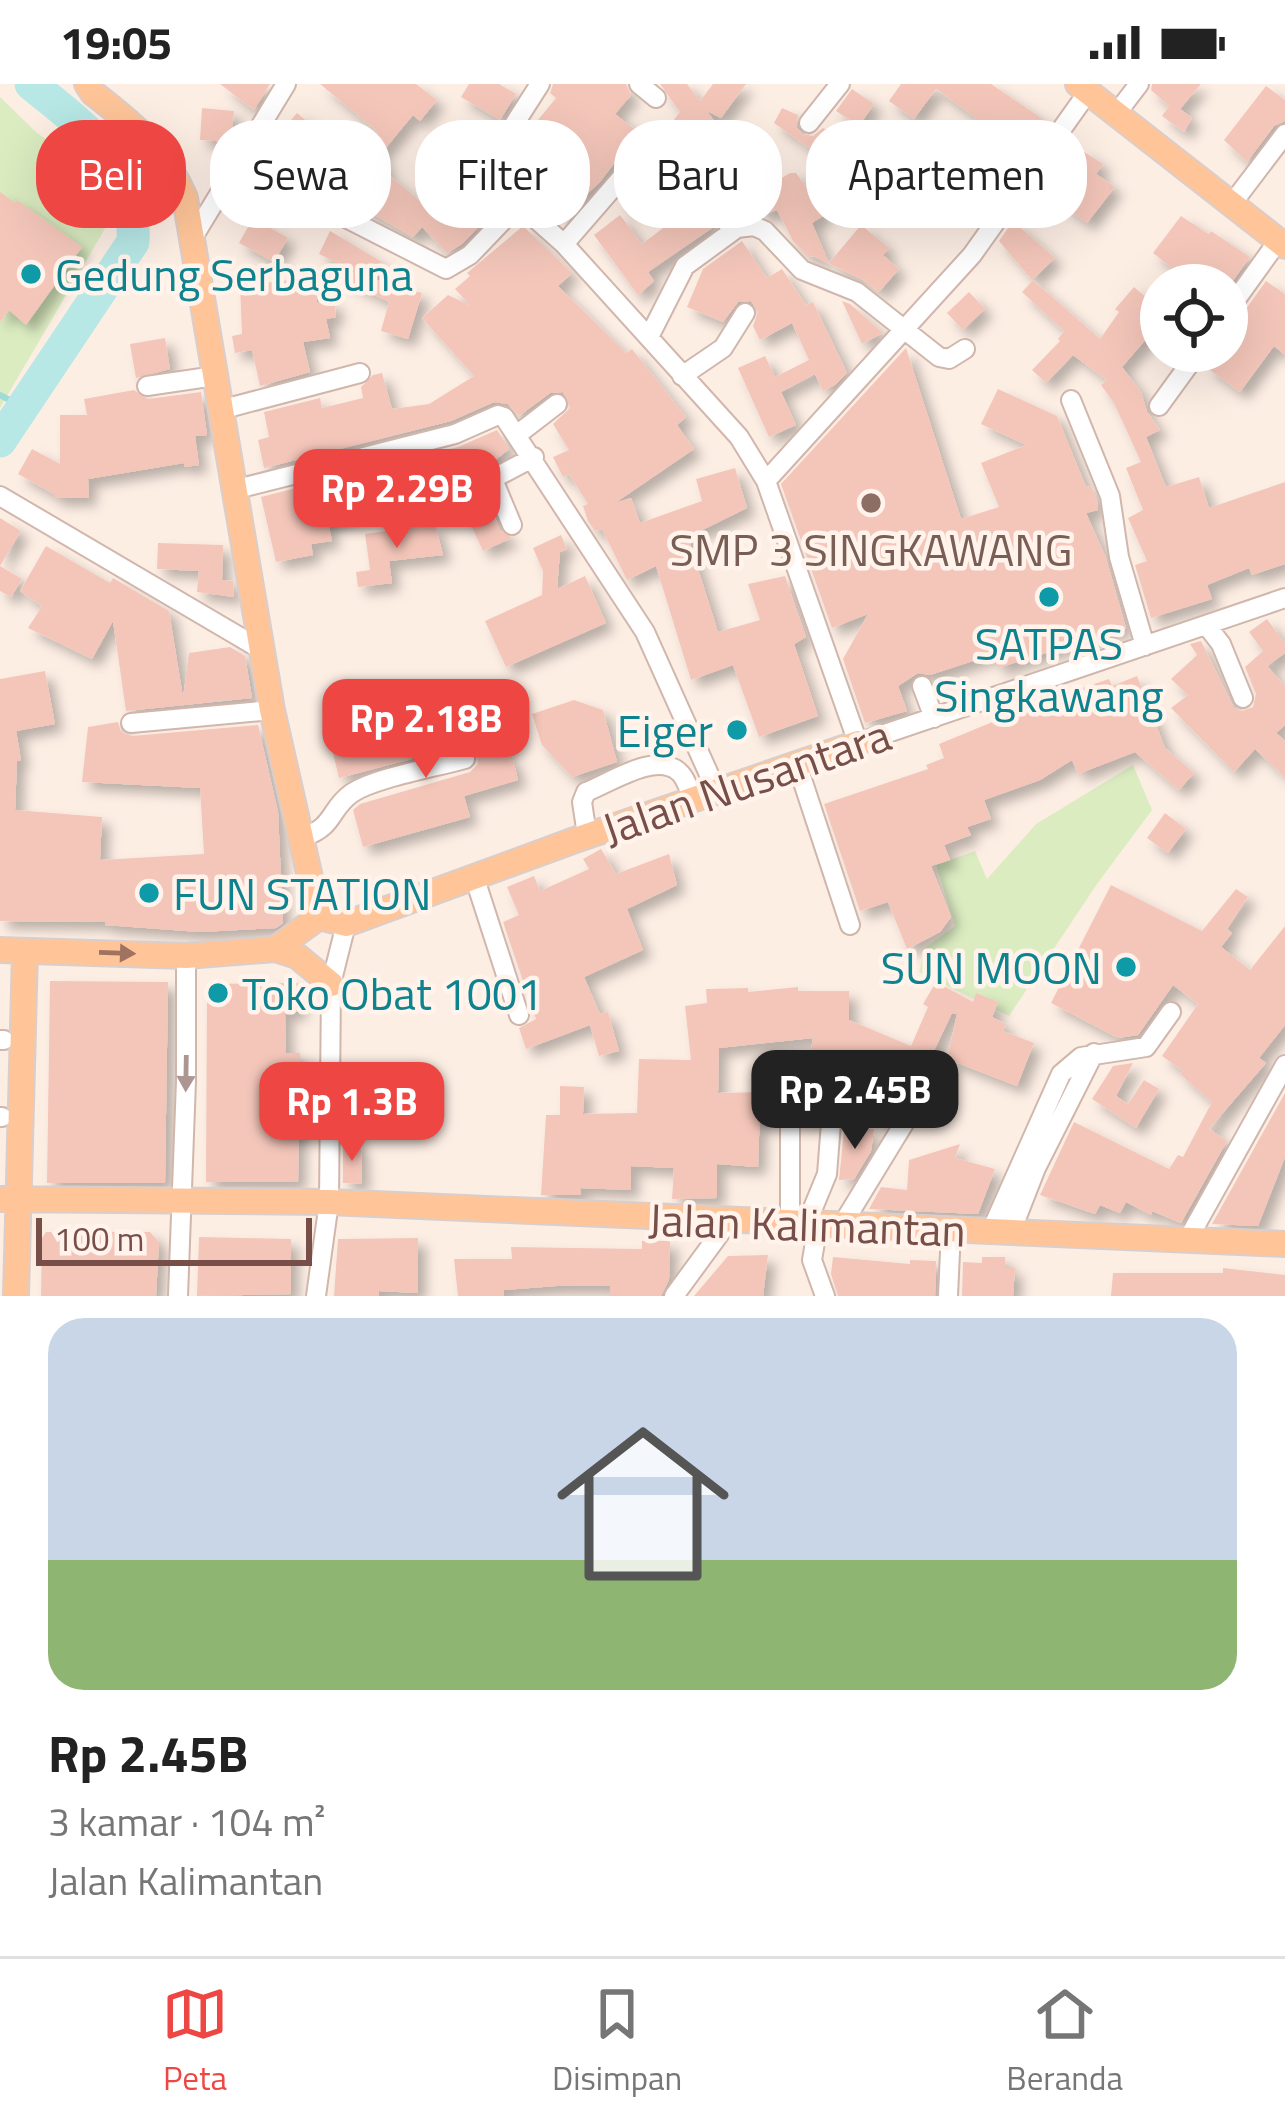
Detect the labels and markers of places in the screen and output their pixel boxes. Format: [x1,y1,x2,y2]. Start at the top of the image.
place label: Gedung Serbaguna [55,240,413,308]
marker: Gedung Serbaguna [18,261,44,287]
pin: Rp 2.29B [273,449,521,551]
marker: SMP 3 SINGKAWANG [858,490,884,516]
place label: SMP 3 SINGKAWANG [670,515,1072,583]
marker: SATPAS Singkawang [1036,584,1062,610]
place label: SATPAS Singkawang [934,609,1164,729]
pin: Rp 2.18B [302,679,550,781]
place label: Eiger [617,696,713,764]
marker: Eiger [724,717,750,743]
place label: FUN STATION [173,859,431,927]
marker: FUN STATION [136,880,162,906]
place label: SUN MOON [881,933,1102,1001]
marker: SUN MOON [1113,954,1139,980]
place label: Toko Obat 1001 [242,959,542,1027]
marker: Toko Obat 1001 [205,980,231,1006]
pin: Rp 2.45B [731,1050,979,1152]
pin: Rp 1.3B [241,1062,463,1164]

